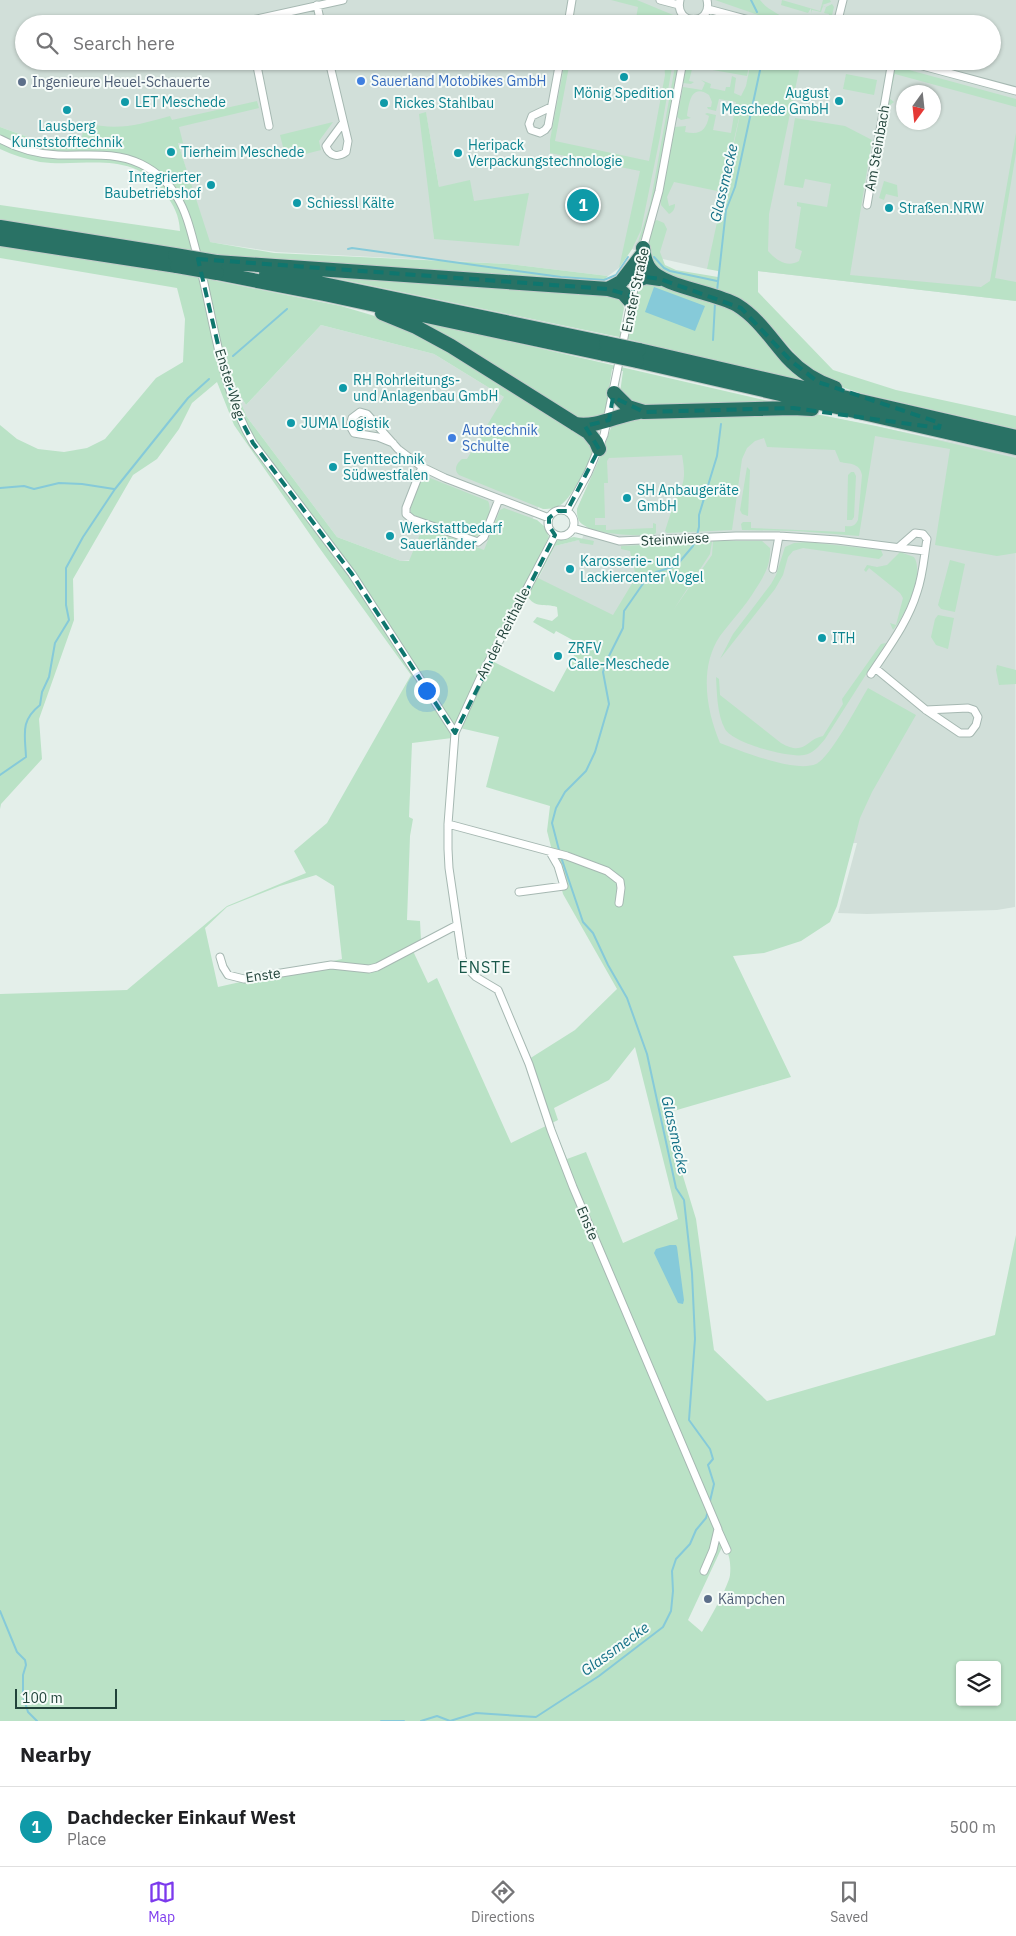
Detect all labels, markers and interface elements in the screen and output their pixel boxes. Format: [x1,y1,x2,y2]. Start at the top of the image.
search box [15,15,1001,70]
icon: search [33,29,61,57]
text: Search here [73,31,175,55]
marker: Mönig Spedition [618,71,630,83]
place label: Sauerland Motobikes GmbH [371,72,547,90]
place label: Ingenieure Heuel-Schauerte [32,73,210,91]
marker: Sauerland Motobikes GmbH [355,75,367,87]
marker: Ingenieure Heuel-Schauerte [16,76,28,88]
place label: Mönig Spedition [573,84,675,102]
place label: August Meschede GmbH [721,84,829,118]
north arrow [896,85,941,130]
place label: LET Meschede [135,93,226,111]
place label: Rickes Stahlbau [394,94,494,112]
marker: August Meschede GmbH [833,95,845,107]
marker: LET Meschede [119,96,131,108]
marker: Rickes Stahlbau [378,97,390,109]
street label: Am Steinbach [861,103,893,193]
marker: Lausberg Kunststofftechnik [61,104,73,116]
place label: Lausberg Kunststofftechnik [11,117,123,151]
place label: Heripack Verpackungstechnologie [468,136,623,170]
water label: Glassmecke [705,142,742,224]
place label: Tierheim Meschede [181,143,305,161]
marker: Tierheim Meschede [165,146,177,158]
marker: Heripack Verpackungstechnologie [452,147,464,159]
place label: Integrierter Baubetriebshof [104,168,201,202]
marker: Integrierter Baubetriebshof [205,179,217,191]
pin: 1 [567,186,599,224]
place label: Schiessl Kälte [307,194,395,212]
marker: Schiessl Kälte [291,197,303,209]
place label: Straßen.NRW [899,199,985,217]
marker: Straßen.NRW [883,202,895,214]
street label: Enster Straße [617,246,653,334]
street label: Enster Weg [211,346,249,420]
place label: RH Rohrleitungs- und Anlagenbau GmbH [353,371,498,405]
marker: RH Rohrleitungs- und Anlagenbau GmbH [337,382,349,394]
place label: JUMA Logistik [301,414,390,432]
marker: JUMA Logistik [285,417,297,429]
place label: Autotechnik Schulte [462,421,539,455]
marker: Autotechnik Schulte [446,432,458,444]
place label: Eventtechnik Südwestfalen [343,450,429,484]
marker: Eventtechnik Südwestfalen [327,461,339,473]
place label: SH Anbaugeräte GmbH [637,481,739,515]
marker: SH Anbaugeräte GmbH [621,492,633,504]
place label: Werkstattbedarf Sauerländer [400,519,503,553]
street label: Steinwiese [640,528,710,550]
marker: Werkstattbedarf Sauerländer [384,530,396,542]
place label: Karosserie- und Lackiercenter Vogel [580,552,704,586]
marker: Karosserie- und Lackiercenter Vogel [564,563,576,575]
street label: An der Reithalle [472,584,534,682]
place label: ITH [832,629,855,647]
marker: ITH [816,632,828,644]
place label: ZRFV Calle-Meschede [568,639,670,673]
marker: ZRFV Calle-Meschede [552,650,564,662]
your location [414,678,440,704]
district label: ENSTE [458,957,512,977]
street label: Enste [244,964,282,986]
water label: Glassmecke [657,1094,694,1176]
street label: Enste [573,1203,603,1243]
place label: Kämpchen [718,1590,785,1608]
marker: Kämpchen [702,1593,714,1605]
water label: Glassmecke [577,1617,653,1680]
map controls [956,1661,1001,1706]
button: layers [956,1661,1001,1706]
scale bar [15,1686,118,1709]
text: 100 m [22,1689,63,1707]
text: Nearby [20,1740,91,1768]
text: Dachdecker Einkauf West [67,1805,296,1829]
text: 1 [31,1817,41,1837]
text: 500 m [949,1817,996,1837]
text: Place [67,1829,106,1849]
tab: Map [148,1878,176,1926]
tab: Directions [471,1878,535,1926]
tab: Saved [830,1878,868,1926]

